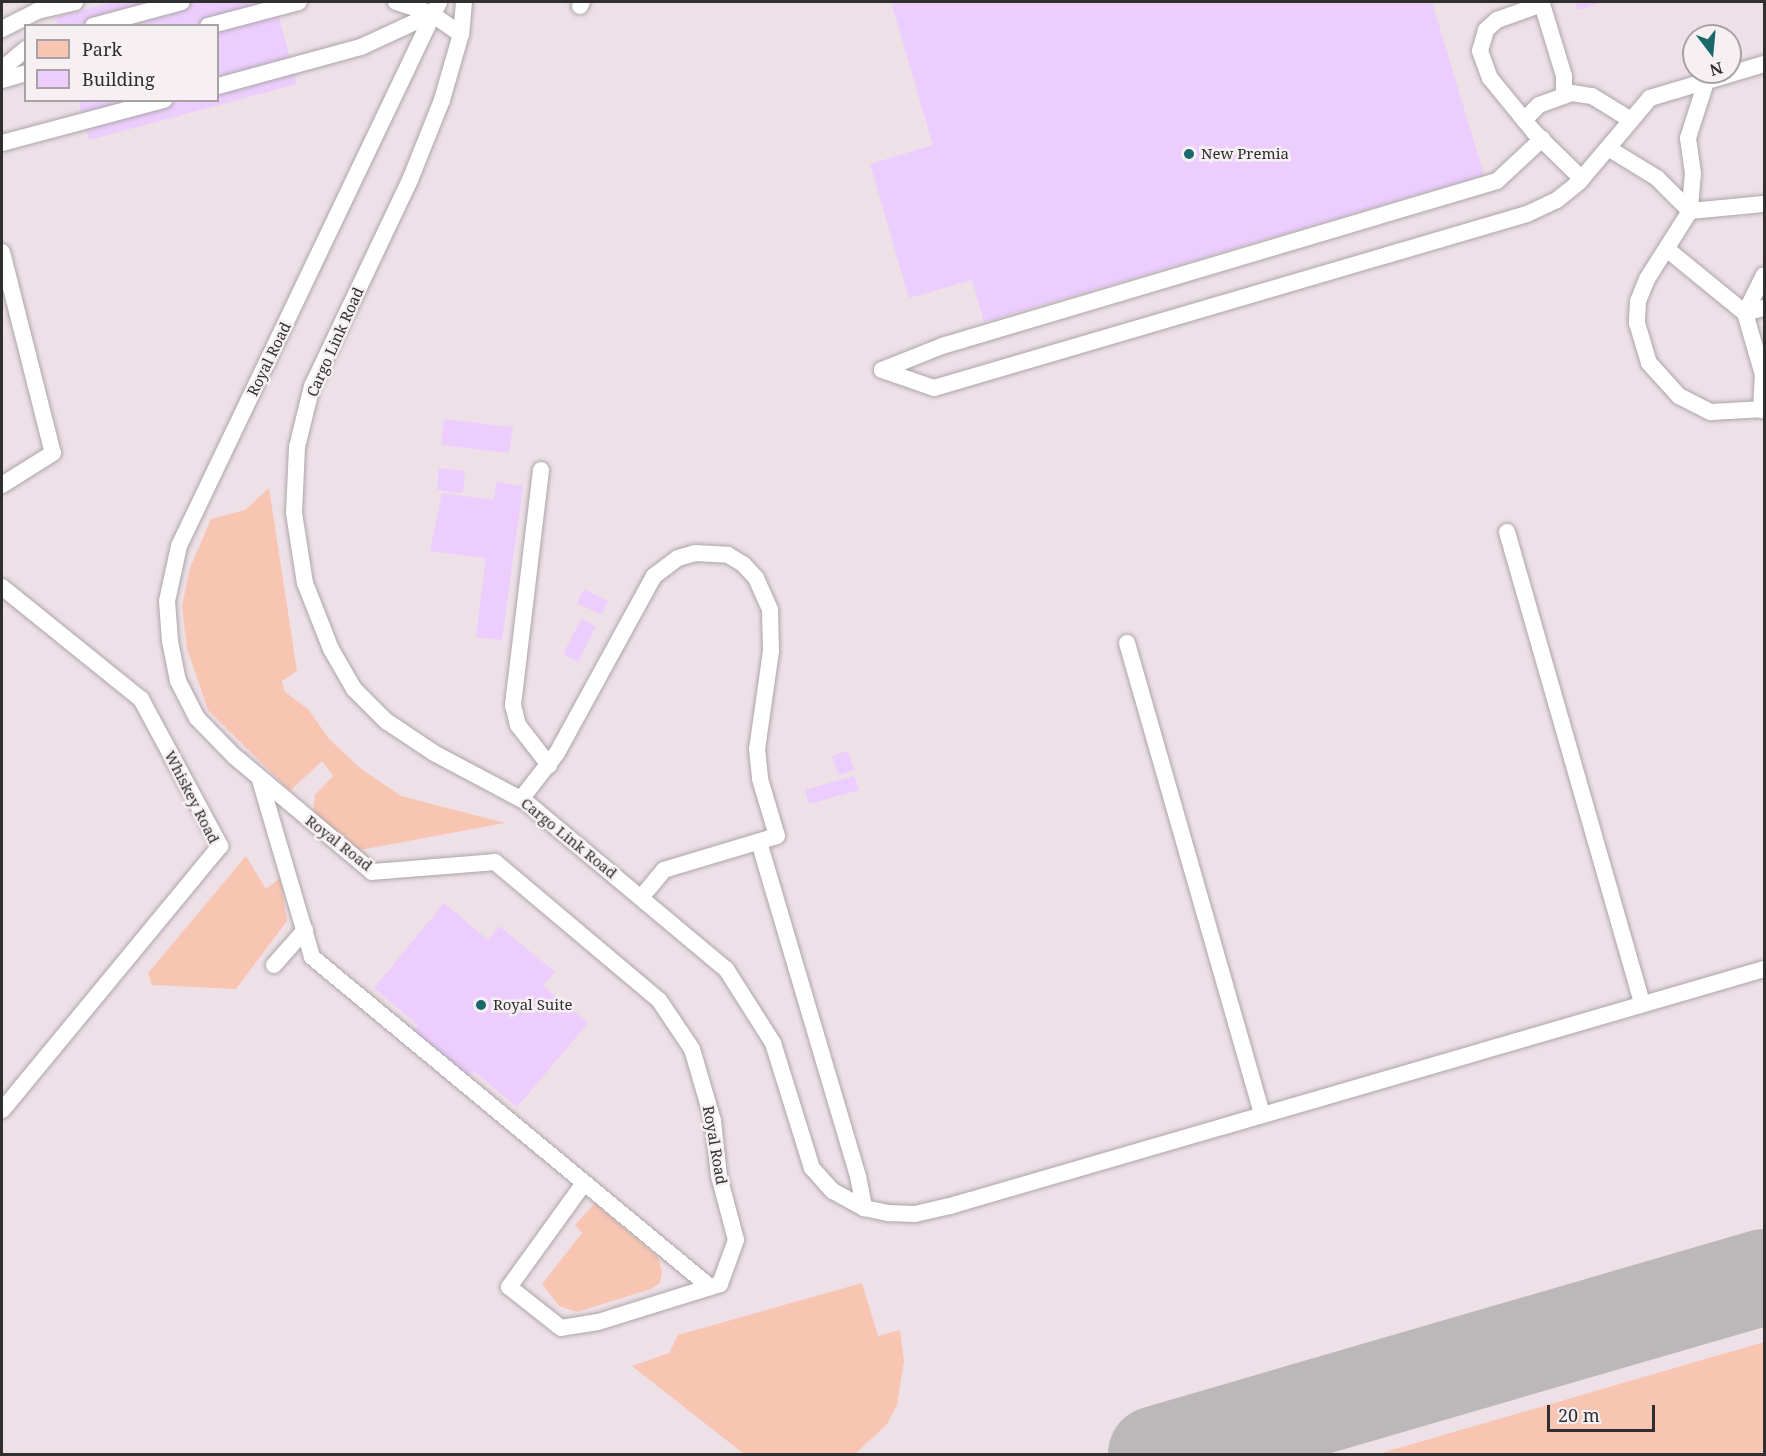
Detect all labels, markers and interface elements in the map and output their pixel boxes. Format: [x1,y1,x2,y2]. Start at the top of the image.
legend [24,24,219,102]
north arrow [1682,24,1742,84]
text: Park [82,37,122,61]
text: N [1707,57,1726,82]
text: Building [82,67,155,91]
place label: New Premia [1201,145,1289,163]
marker: New Premia [1182,147,1196,161]
street label: Cargo Link Road [303,284,367,400]
street label: Royal Road [243,319,295,399]
street label: Whiskey Road [161,748,223,846]
street label: Cargo Link Road [517,794,621,882]
street label: Royal Road [302,811,376,875]
place label: Royal Suite [493,996,572,1014]
marker: Royal Suite [474,998,488,1012]
street label: Royal Road [699,1104,731,1186]
scale bar [1550,1393,1658,1431]
text: 20 m [1558,1403,1600,1427]

